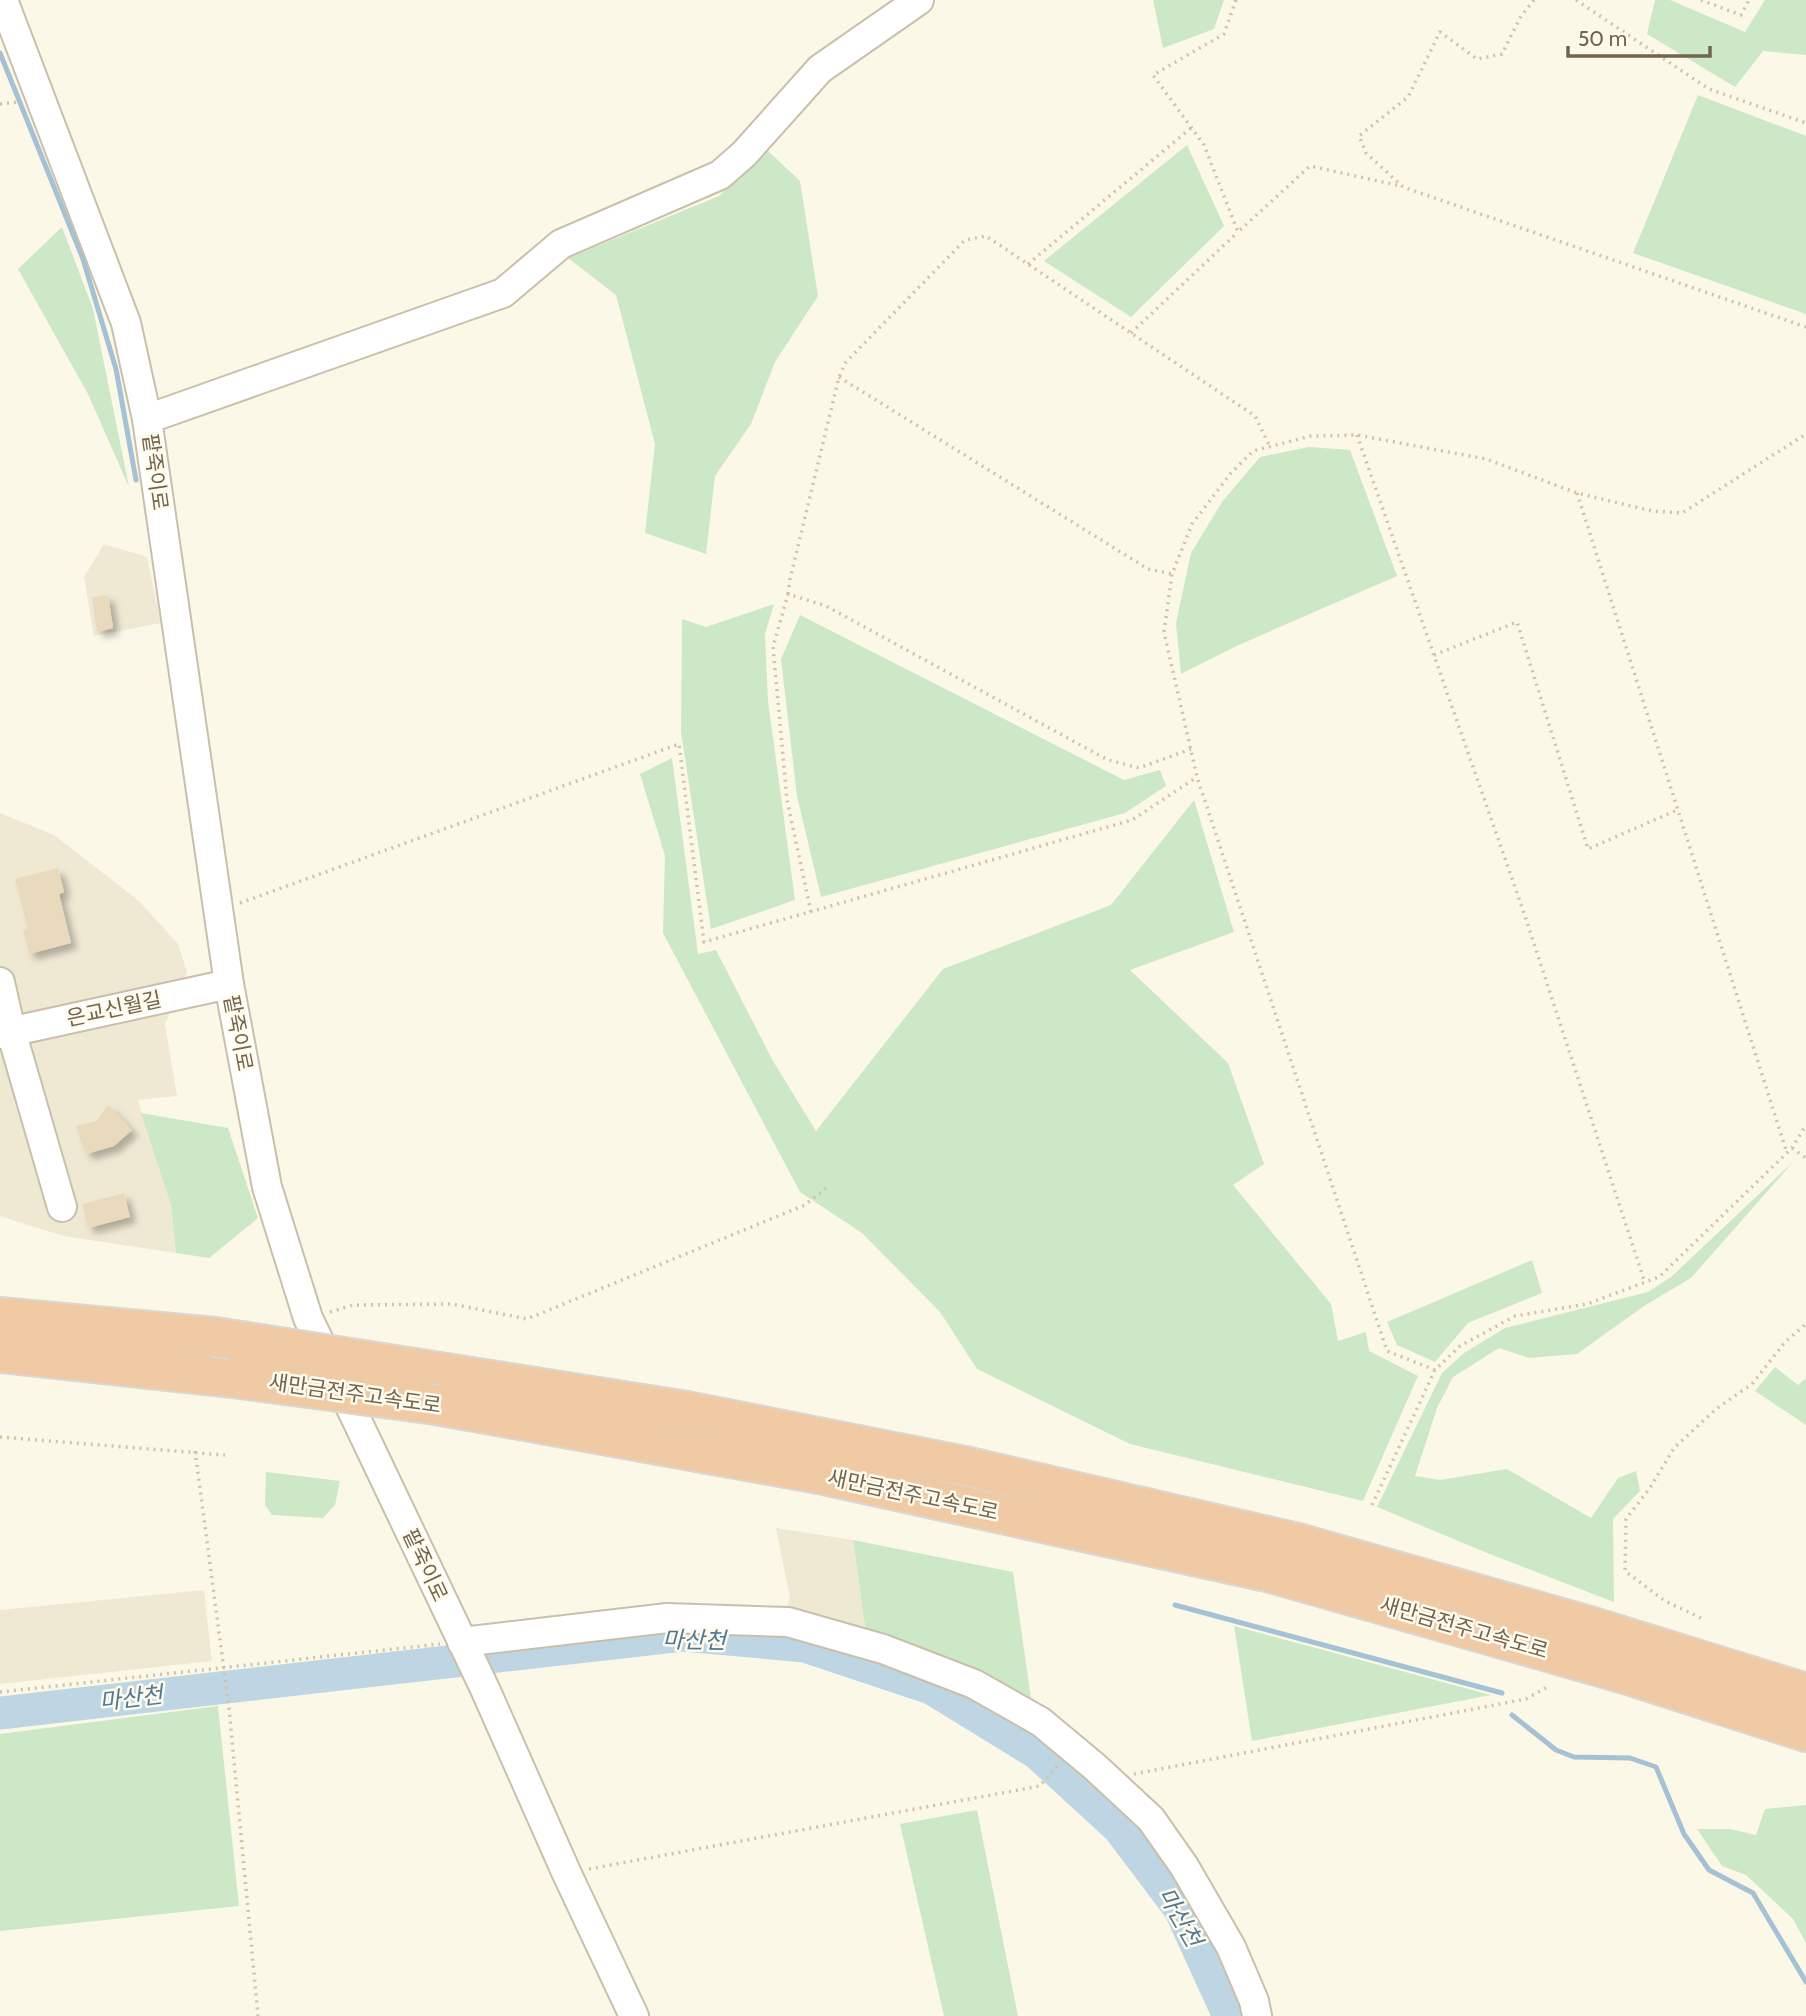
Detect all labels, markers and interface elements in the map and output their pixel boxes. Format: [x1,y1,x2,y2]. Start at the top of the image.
scale bar [1568,14,1710,58]
text: 50 m [1578,26,1627,51]
street label: 팥죽이로 [138,432,173,512]
street label: 은교신월길 [64,986,164,1031]
street label: 팥죽이로 [219,993,258,1073]
street label: 새만금전주고속도로 [267,1369,443,1418]
street label: 새만금전주고속도로 [825,1464,1001,1525]
street label: 팥죽이로 [398,1524,453,1605]
street label: 새만금전주고속도로 [1377,1592,1551,1664]
water label: 마산천 [662,1625,729,1655]
water label: 마산천 [98,1680,167,1716]
water label: 마산천 [1152,1883,1209,1954]

